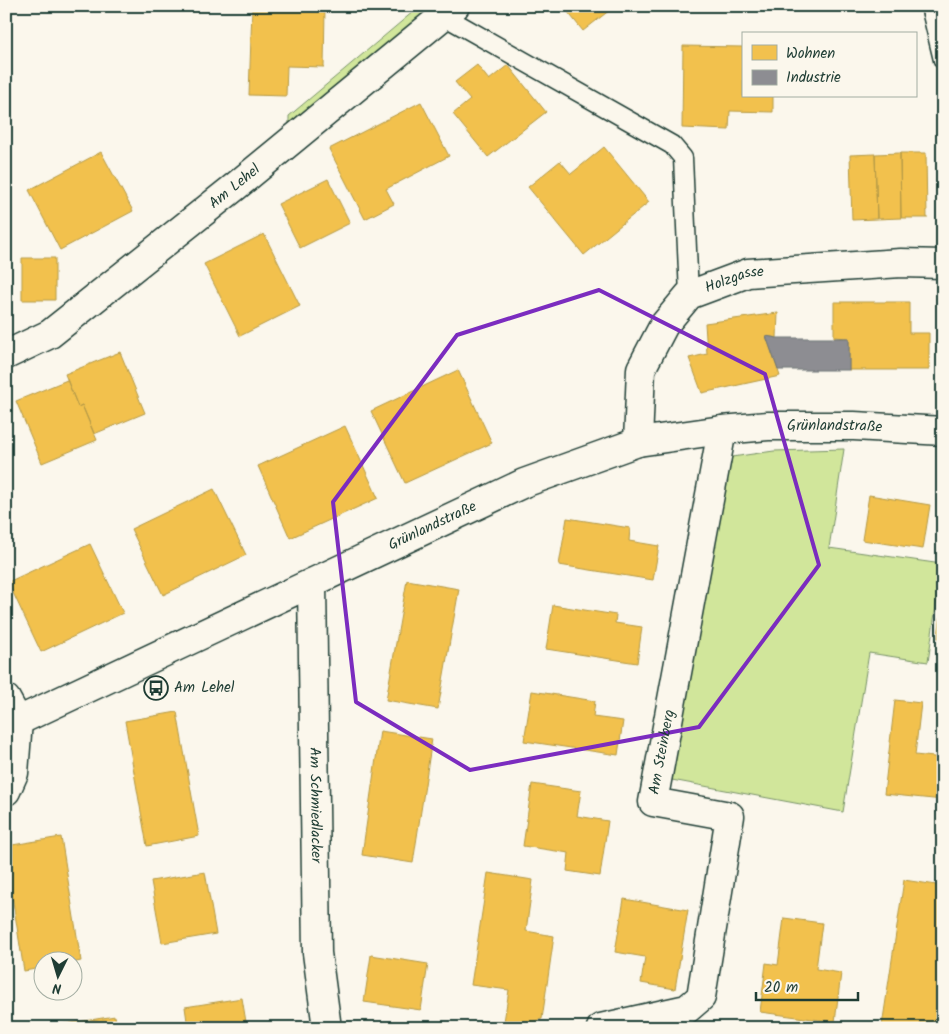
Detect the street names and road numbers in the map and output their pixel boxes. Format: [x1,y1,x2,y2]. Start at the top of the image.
street label: Am Lehel [204,158,266,215]
street label: Holzgasse [701,260,765,300]
street label: Grünlandstraße [787,414,883,440]
street label: Grünlandstraße [384,495,481,557]
street label: Am Steinberg [643,707,682,796]
street label: Am Schmiedlacker [302,747,328,864]

